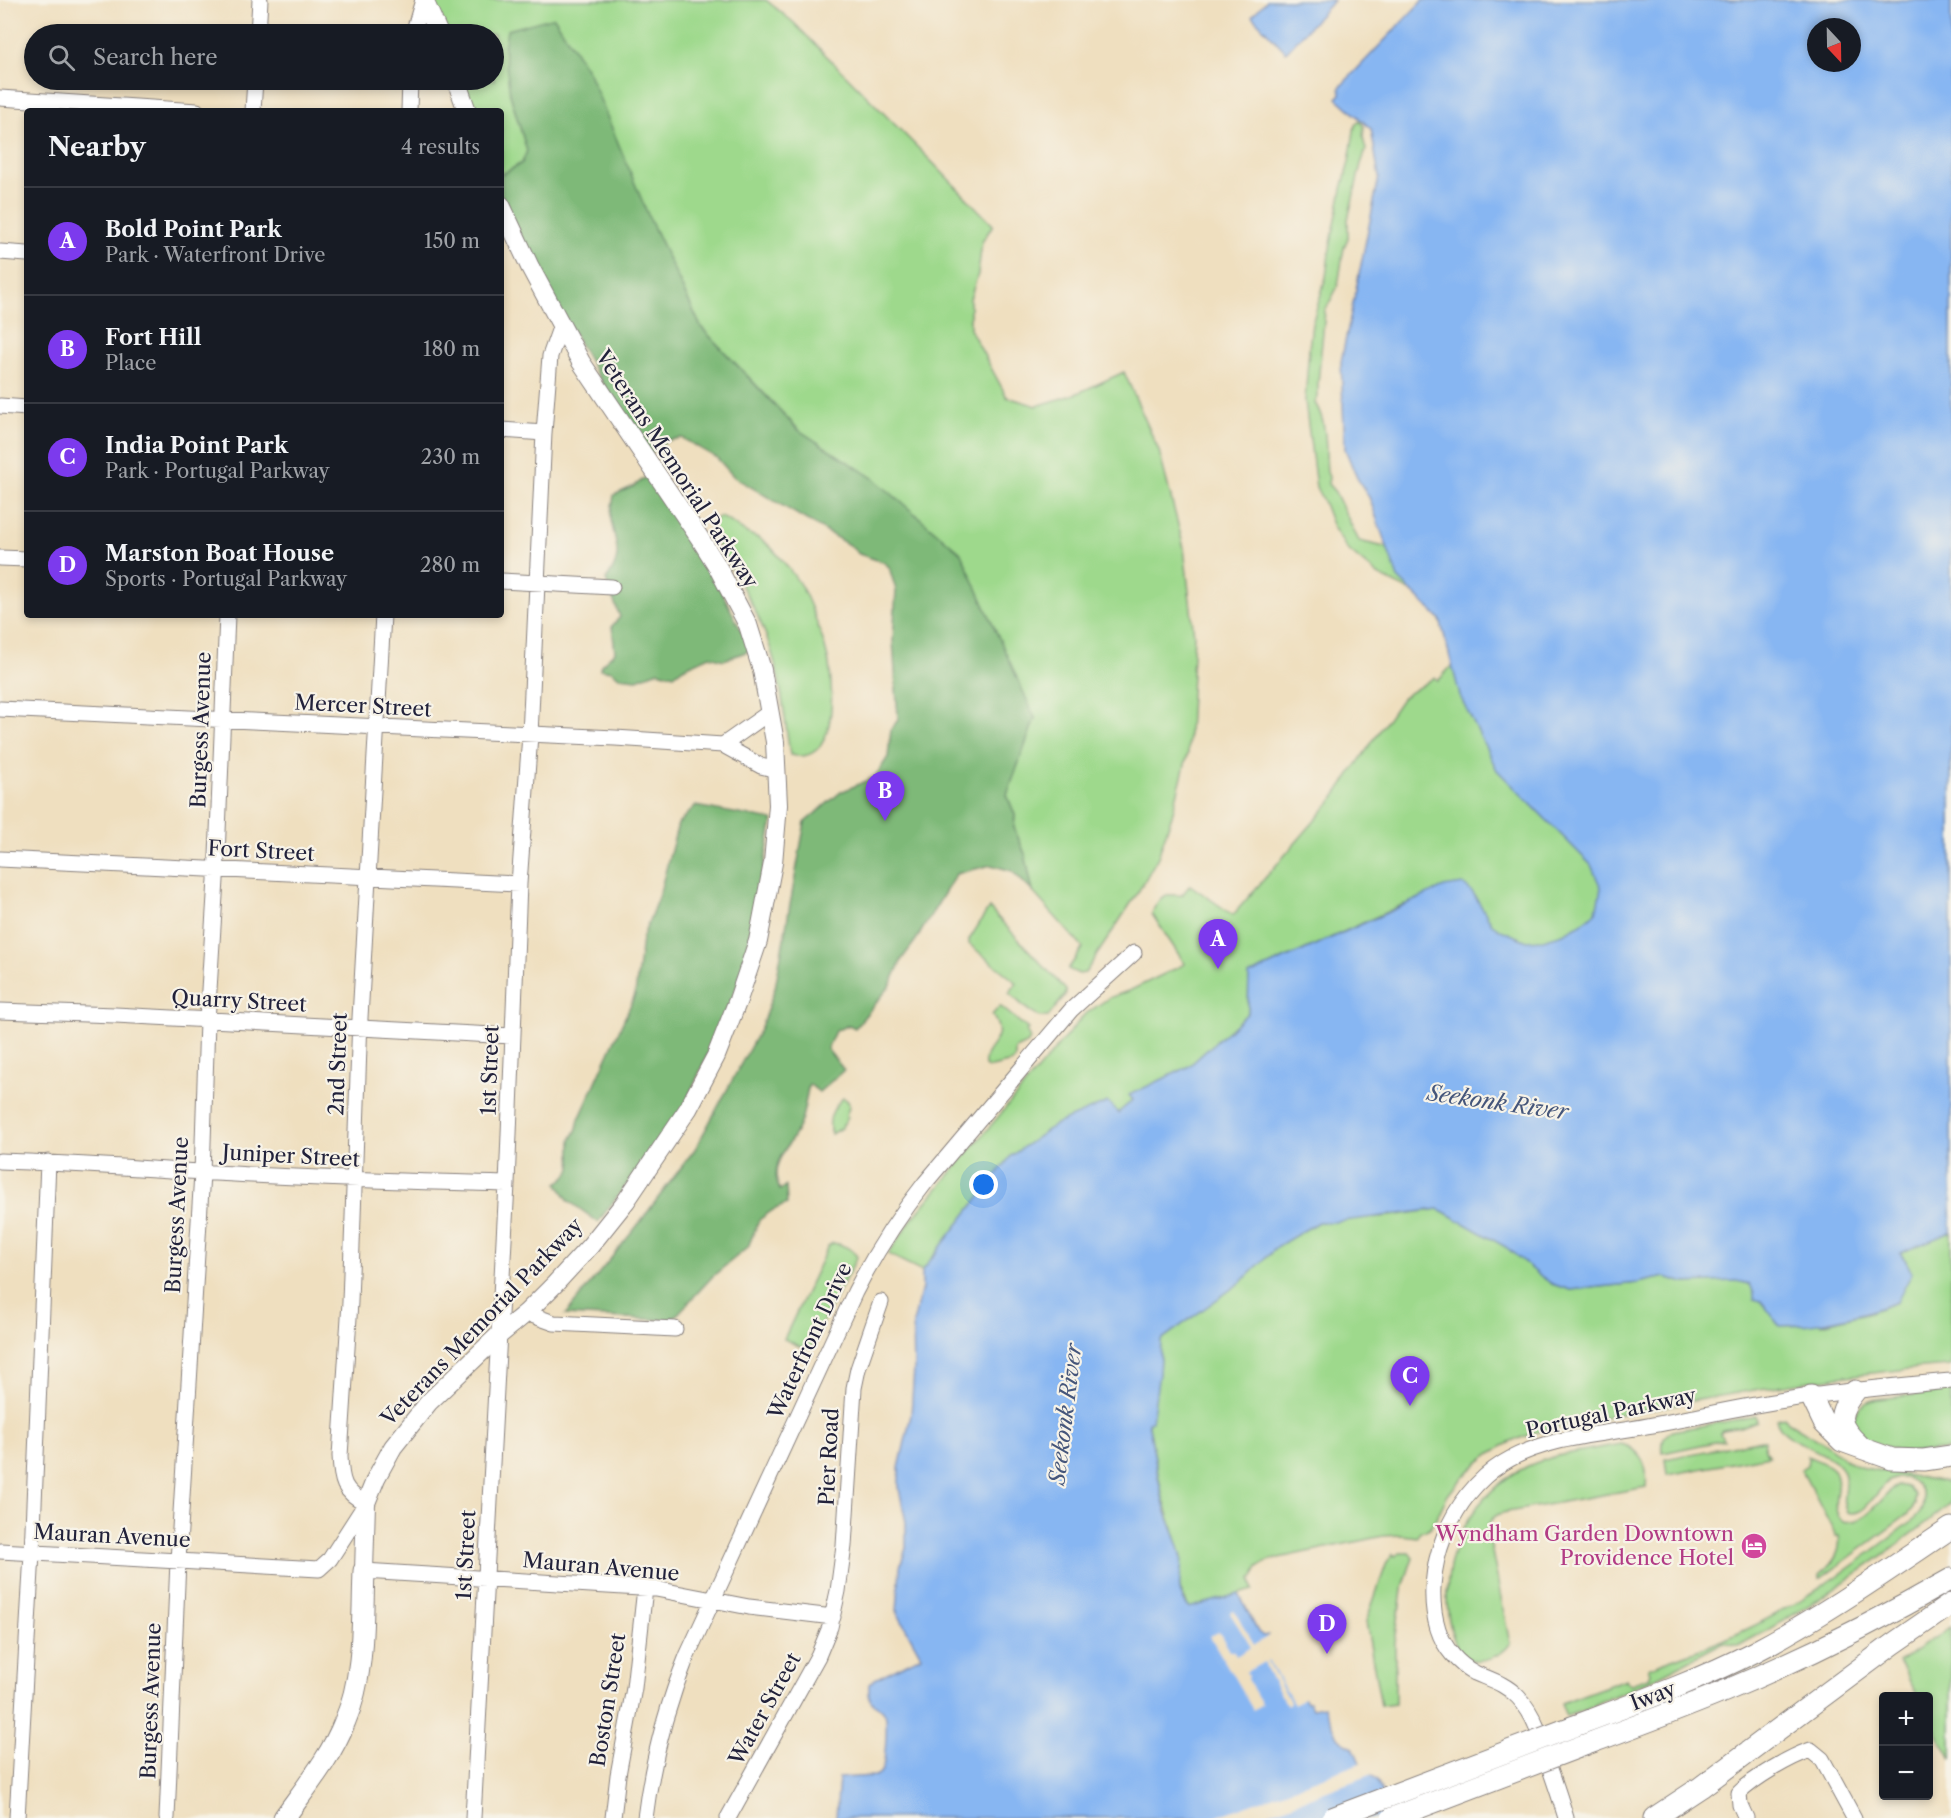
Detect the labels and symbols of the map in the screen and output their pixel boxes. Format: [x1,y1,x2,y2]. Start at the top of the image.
north arrow [1807,18,1861,72]
street label: Veterans Memorial Parkway [590,344,764,593]
street label: Burgess Avenue [185,651,216,809]
street label: Mercer Street [294,689,433,722]
pin: B [866,772,904,821]
street label: Fort Street [207,835,316,866]
pin: A [1198,920,1238,969]
street label: Quarry Street [171,984,308,1017]
street label: 2nd Street [323,1011,352,1116]
street label: 1st Street [475,1024,504,1116]
water label: Seekonk River [1424,1079,1572,1126]
street label: Burgess Avenue [160,1136,193,1294]
street label: Juniper Street [218,1139,361,1172]
your location [969,1170,998,1199]
street label: Veterans Memorial Parkway [375,1212,588,1431]
street label: Waterfront Drive [762,1259,857,1424]
water label: Seekonk River [1043,1340,1088,1488]
pin: C [1390,1356,1430,1406]
street label: Portugal Parkway [1523,1382,1699,1443]
street label: Pier Road [813,1407,844,1507]
street label: 1st Street [451,1509,480,1601]
street label: Mauran Avenue [33,1519,191,1552]
place label: Wyndham Garden Downtown Providence Hotel [1434,1521,1734,1570]
hotel icon: Wyndham Garden Downtown Providence Hotel [1739,1531,1769,1561]
street label: Mauran Avenue [522,1547,681,1586]
pin: D [1308,1604,1346,1654]
street label: Burgess Avenue [135,1622,166,1780]
street label: Boston Street [585,1631,631,1769]
street label: Water Street [723,1648,806,1770]
street label: Iway [1627,1675,1679,1716]

